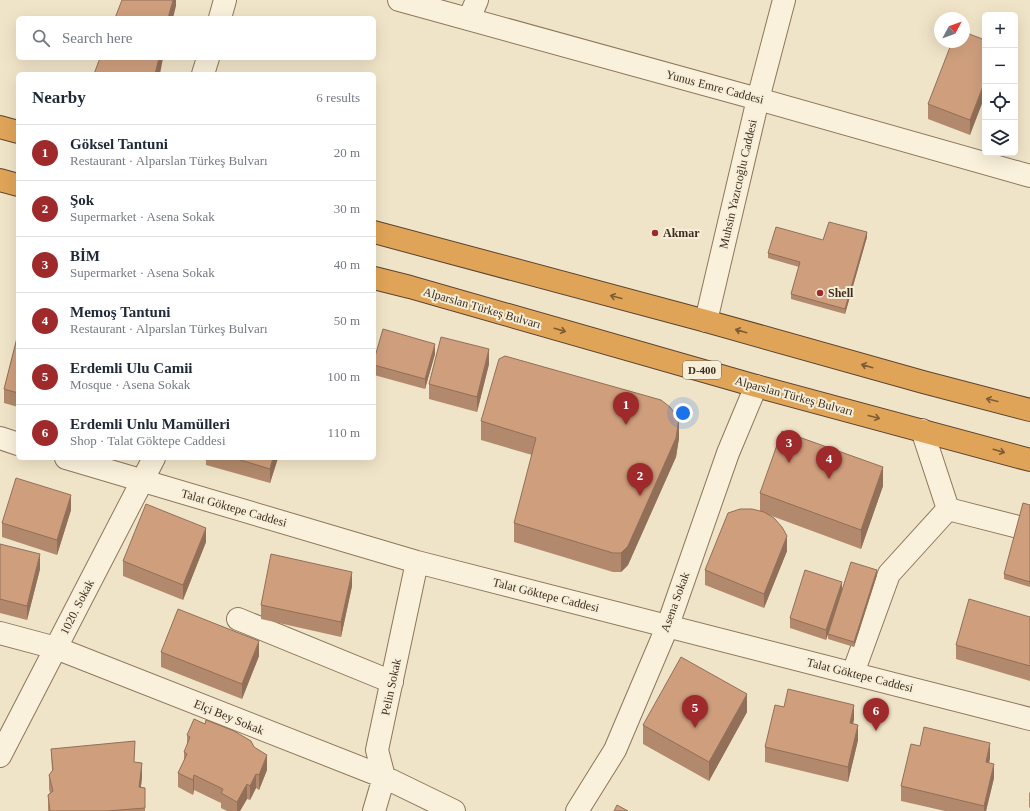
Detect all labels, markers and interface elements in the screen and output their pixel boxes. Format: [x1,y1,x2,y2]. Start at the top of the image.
north arrow [934,12,970,48]
map controls [982,12,1018,156]
button: + [982,12,1018,48]
search box [16,16,376,60]
icon: search [30,27,52,49]
text: Search here [62,30,132,46]
button: − [982,48,1018,84]
street label: Yunus Emre Caddesi [665,67,766,107]
button: locate [982,84,1018,120]
text: Nearby [32,88,86,107]
text: 6 results [316,90,360,105]
street label: Muhsin Yazıcıoğlu Caddesi [716,117,760,250]
button: layers [982,120,1018,156]
text: Göksel Tantuni [70,136,168,152]
text: 1 [42,145,48,160]
text: 20 m [334,145,360,160]
text: Restaurant · Alparslan Türkeş Bulvarı [70,153,268,168]
text: Şok [70,192,94,208]
text: 2 [42,201,48,216]
text: 30 m [334,201,360,216]
text: Supermarket · Asena Sokak [70,209,215,224]
place label: Akmar [663,226,700,240]
marker: Akmar [650,228,660,238]
text: BİM [70,248,100,264]
text: 3 [42,257,48,272]
text: 40 m [334,257,360,272]
text: Supermarket · Asena Sokak [70,265,215,280]
street label: Alparslan Türkeş Bulvarı [422,284,543,332]
place label: Shell [828,286,854,300]
marker: Shell [815,288,825,298]
one-way arrow [610,293,623,300]
text: Memoş Tantuni [70,304,170,320]
text: 4 [42,313,48,328]
text: 50 m [334,313,360,328]
text: Restaurant · Alparslan Türkeş Bulvarı [70,321,268,336]
one-way arrow [553,327,566,334]
one-way arrow [735,327,748,334]
text: Erdemli Ulu Camii [70,360,193,376]
road number: D-400 [683,361,721,379]
one-way arrow [860,362,873,370]
text: 5 [42,369,48,384]
text: 100 m [327,369,360,384]
street label: Alparslan Türkeş Bulvarı [733,373,855,419]
text: Mosque · Asena Sokak [70,377,190,392]
pin: 1 [613,392,639,425]
one-way arrow [986,396,999,403]
your location [673,403,693,423]
one-way arrow [867,414,880,421]
text: Erdemli Unlu Mamülleri [70,416,230,432]
text: 6 [42,425,48,440]
text: 110 m [328,425,360,440]
pin: 3 [776,430,802,463]
text: Shop · Talat Göktepe Caddesi [70,433,226,448]
pin: 4 [816,446,842,479]
one-way arrow [993,448,1006,455]
pin: 2 [627,463,653,496]
street label: Talat Göktepe Caddesi [180,486,289,530]
street label: Asena Sokak [658,570,692,634]
street label: Talat Göktepe Caddesi [491,575,601,615]
street label: 1020. Sokak [57,577,97,637]
street label: Talat Göktepe Caddesi [805,655,915,695]
street label: Pelin Sokak [378,657,404,717]
pin: 5 [682,695,708,728]
street label: Elçi Bey Sokak [192,697,266,737]
pin: 6 [863,698,889,731]

